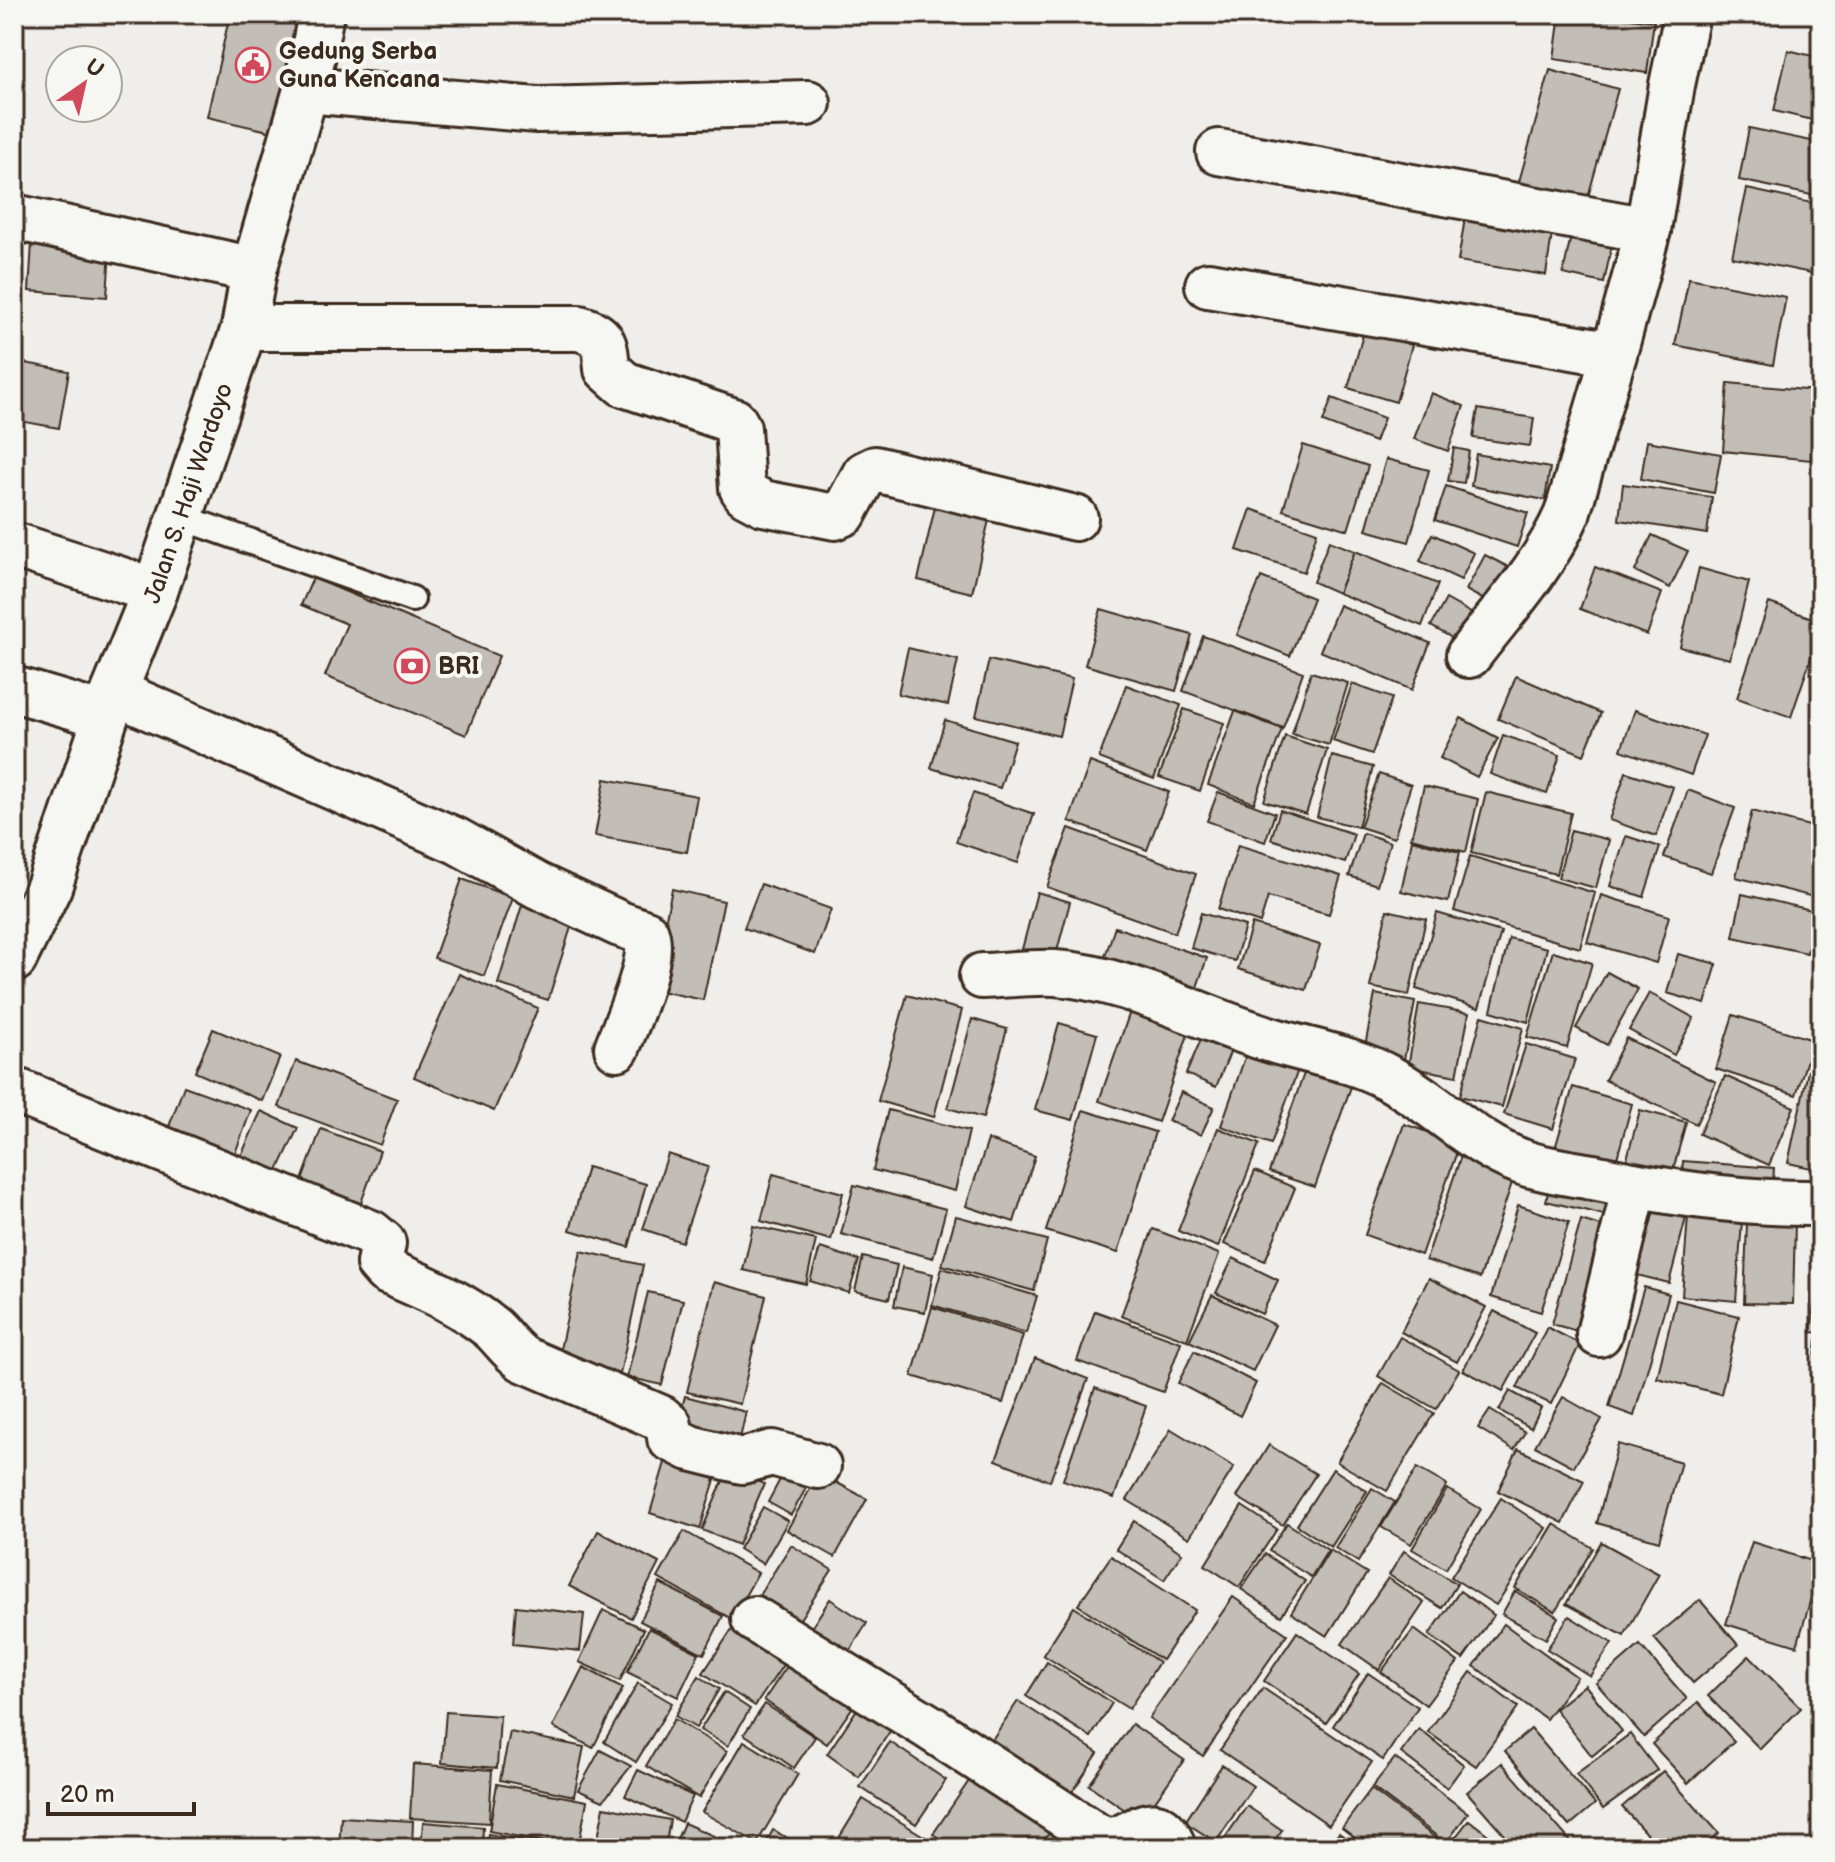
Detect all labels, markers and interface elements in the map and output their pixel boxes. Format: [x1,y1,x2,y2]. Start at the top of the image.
place label: Gedung Serba Guna Kencana [279,37,440,94]
north arrow [44,44,124,124]
public building icon: Gedung Serba Guna Kencana [234,46,272,84]
text: U [80,53,108,84]
street label: Jalan S. Haji Wardoyo [137,379,239,607]
bank icon: BRI [393,647,431,685]
place label: BRI [438,652,480,681]
scale bar [48,1766,194,1816]
text: 20 m [60,1780,115,1809]

